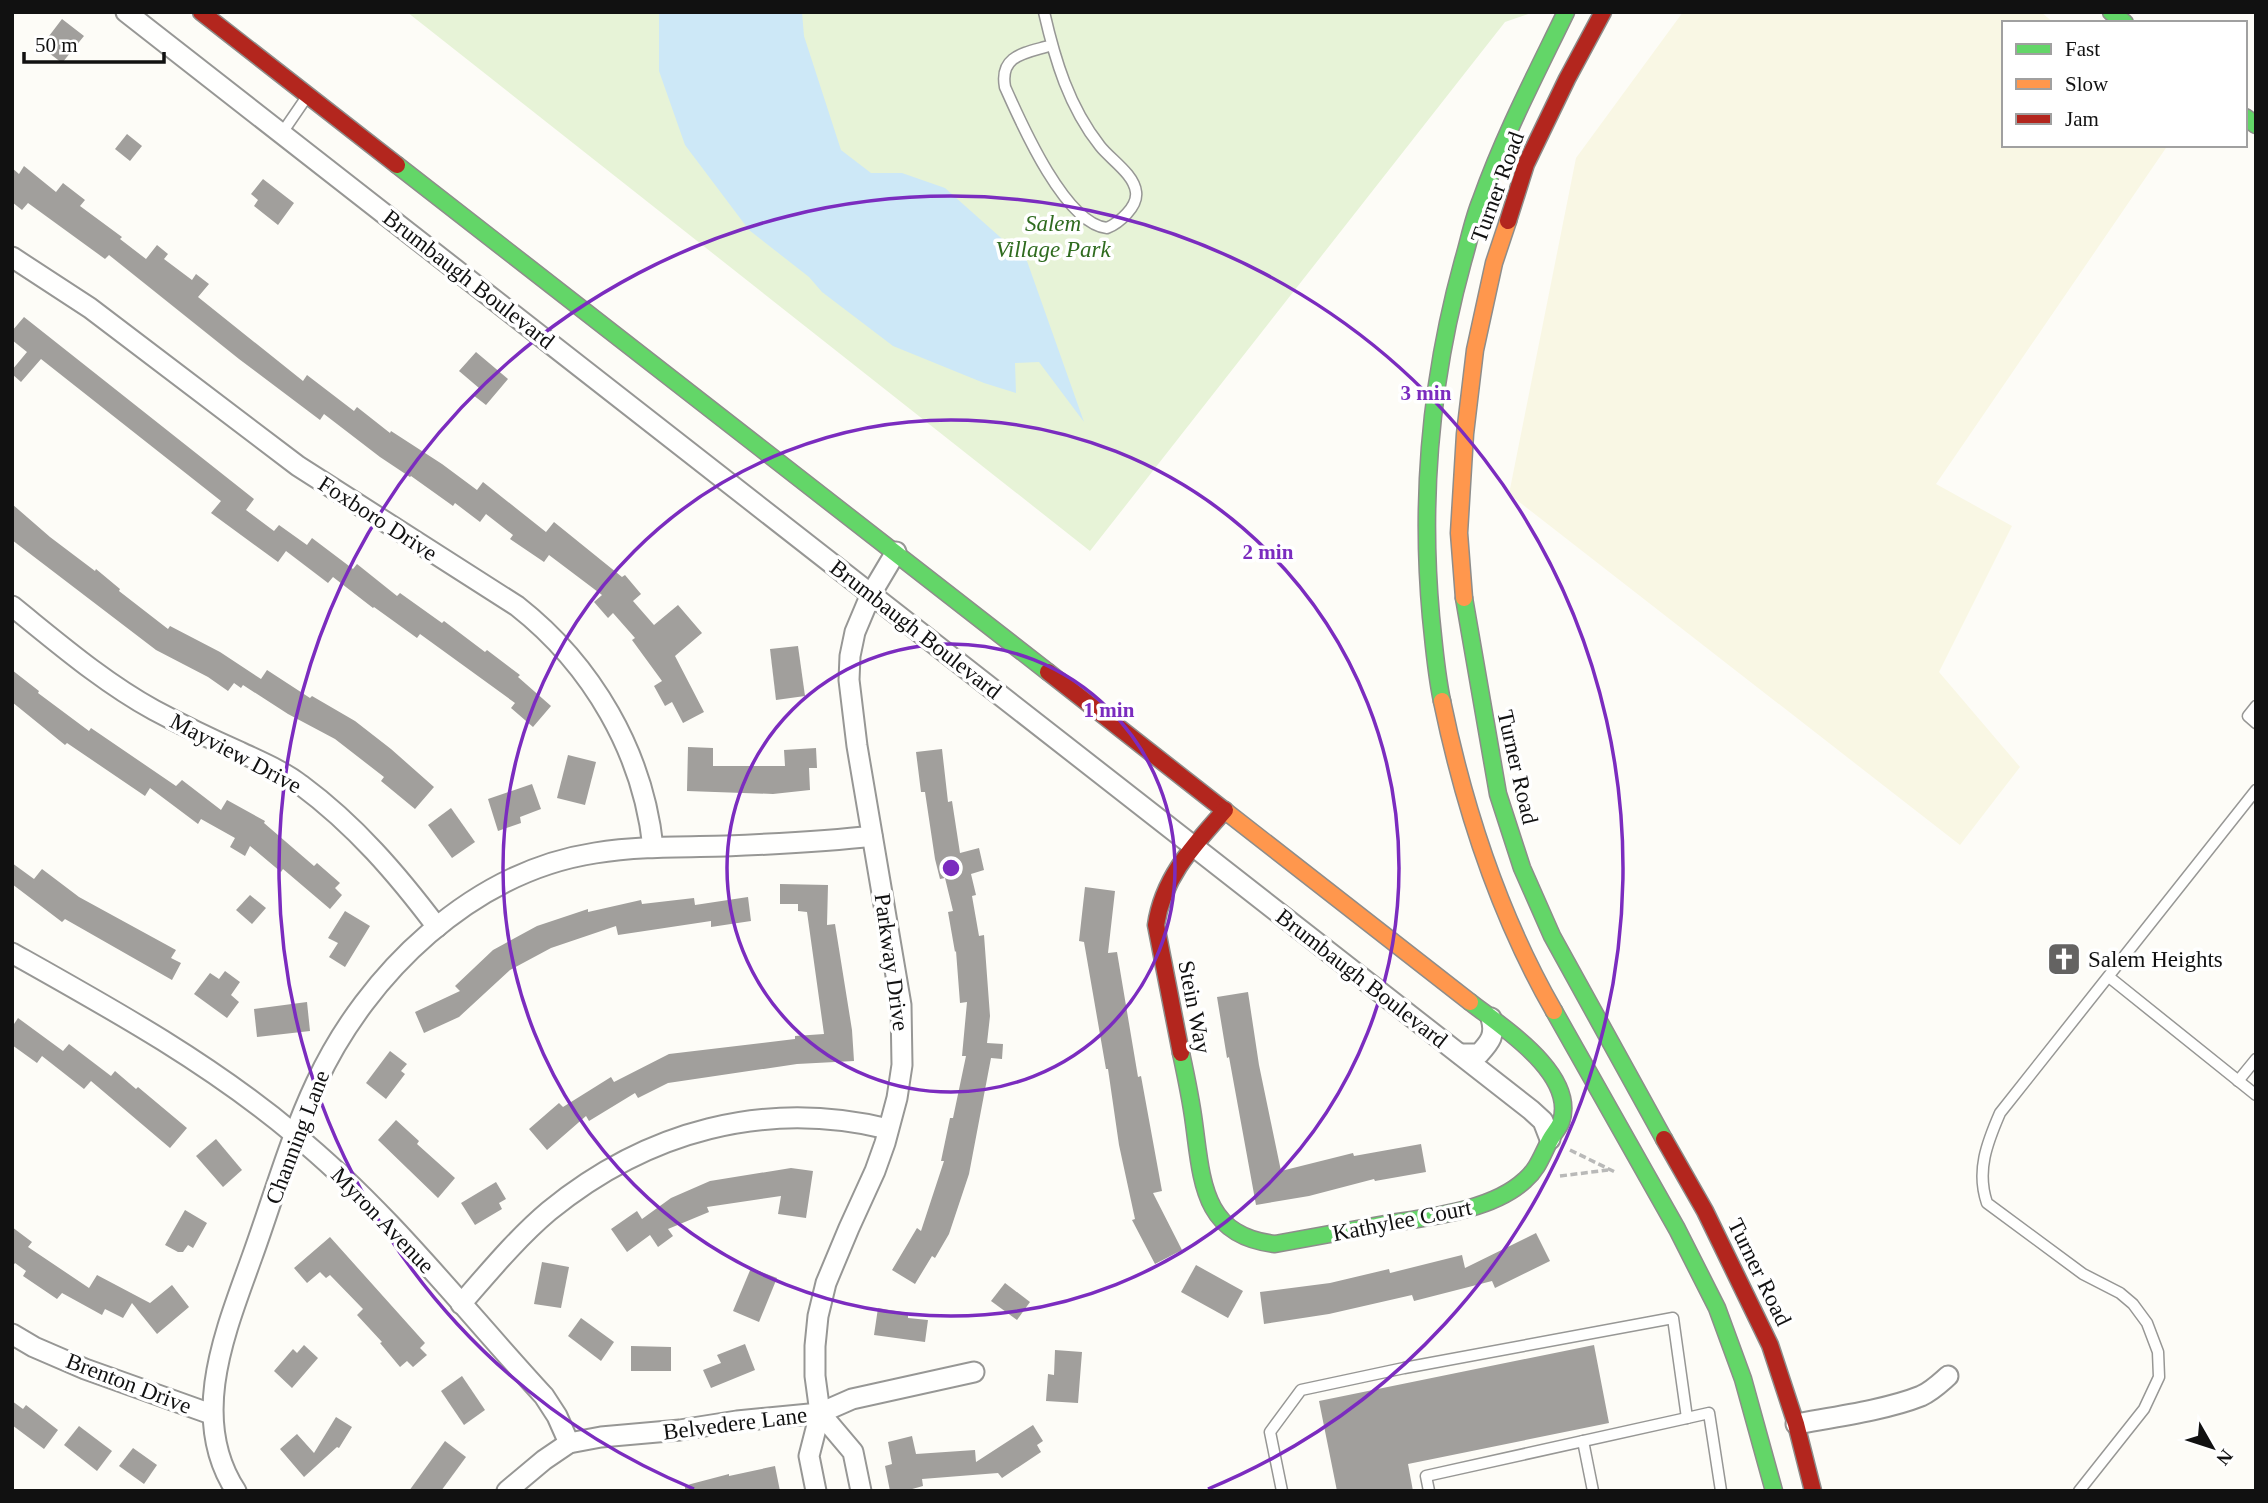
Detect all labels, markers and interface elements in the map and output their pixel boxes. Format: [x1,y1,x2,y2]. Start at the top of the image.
scale bar [24,21,164,65]
legend [2002,21,2247,147]
text: 50 m [35,33,78,57]
text: Fast [2065,37,2100,61]
text: Slow [2065,72,2109,96]
text: Jam [2065,107,2099,131]
street label: Turner Road [1466,128,1529,246]
street label: Brumbaugh Boulevard [378,205,560,354]
park label: Salem Village Park [995,211,1111,262]
text: 3 min [1401,381,1452,405]
street label: Foxboro Drive [314,471,442,566]
text: 2 min [1243,540,1294,564]
street label: Brumbaugh Boulevard [825,555,1007,704]
text: 1 min [1084,698,1135,722]
street label: Mayview Drive [166,708,306,799]
street label: Turner Road [1492,708,1543,827]
centre of rings [939,856,963,880]
street label: Parkway Drive [869,892,914,1032]
street label: Brumbaugh Boulevard [1271,904,1453,1053]
church icon: Salem Heights [2045,940,2083,978]
place label: Salem Heights [2088,947,2223,972]
street label: Stein Way [1173,958,1216,1056]
street label: Channing Lane [261,1067,334,1208]
street label: Myron Avenue [326,1162,439,1278]
street label: Kathylee Court [1330,1195,1474,1246]
street label: Turner Road [1723,1215,1796,1330]
street label: Brenton Drive [63,1348,195,1419]
street label: Belvedere Lane [662,1402,809,1445]
north arrow [2177,1412,2247,1482]
text: N [2212,1445,2237,1470]

